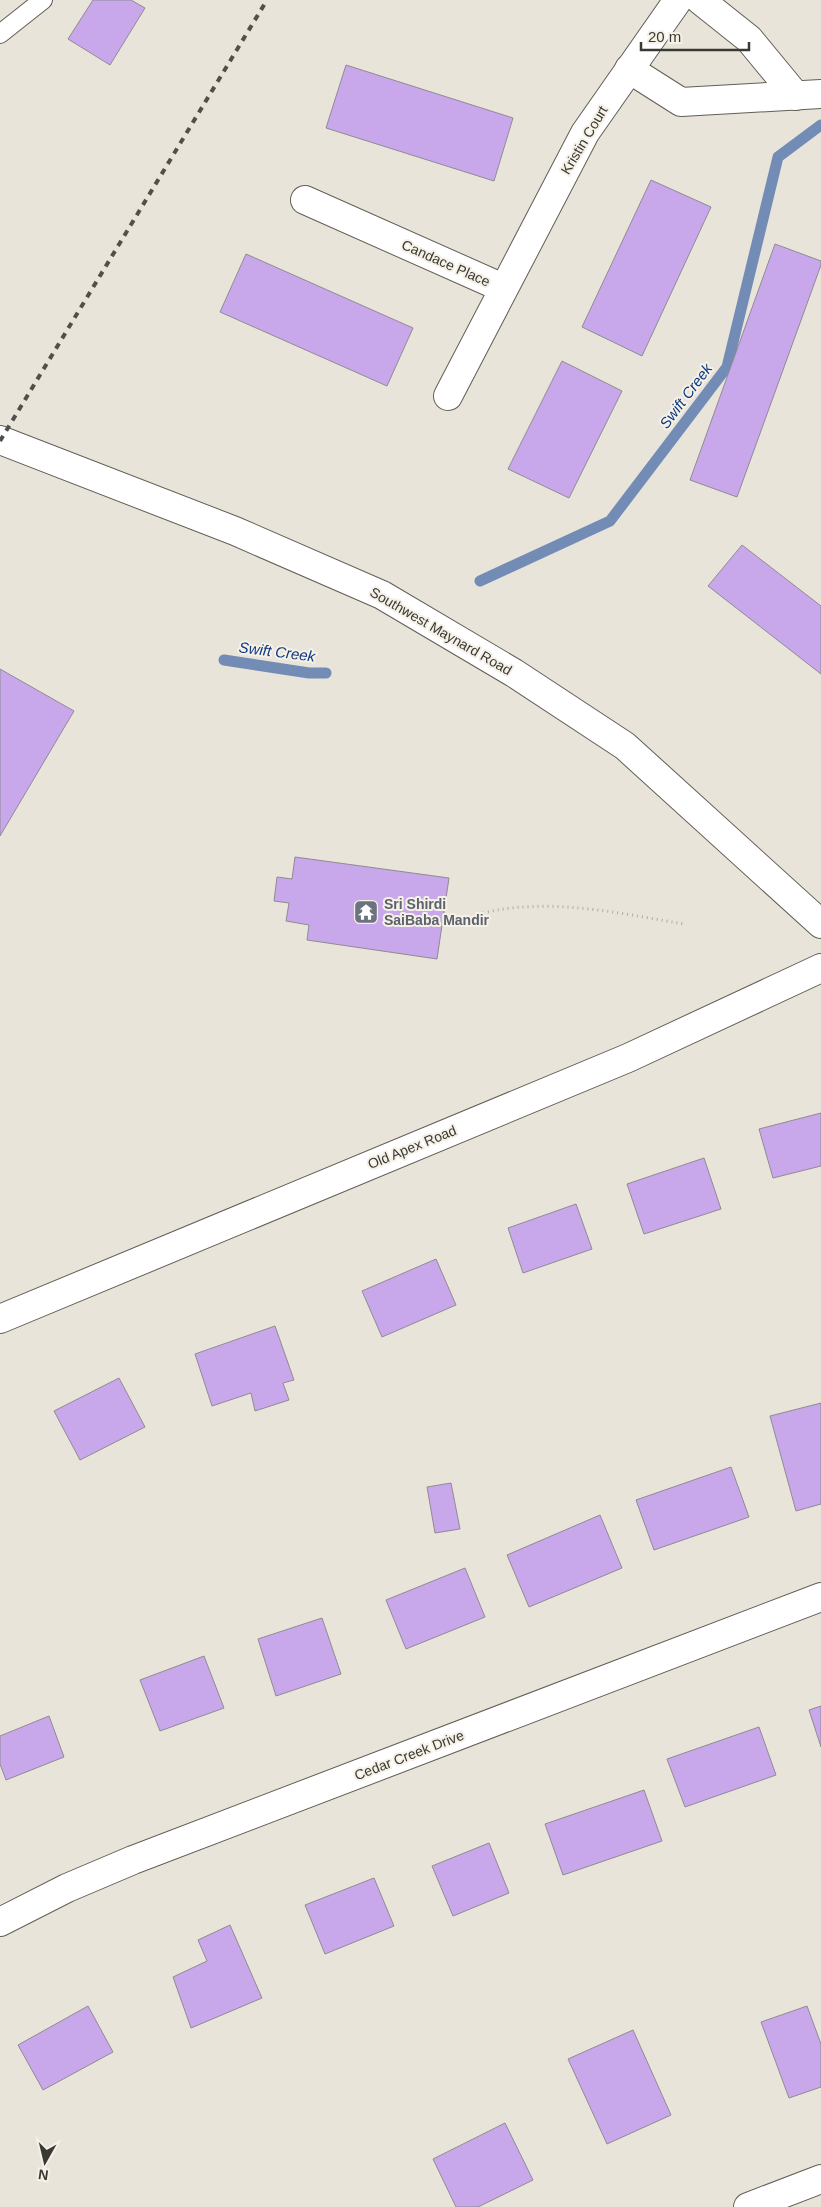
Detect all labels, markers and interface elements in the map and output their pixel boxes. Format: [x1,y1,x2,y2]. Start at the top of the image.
scale bar [641,20,748,52]
text: 20 m [648,28,681,45]
street label: Kristin Court [557,103,611,177]
street label: Candace Place [399,236,493,290]
water label: Swift Creek [656,359,716,431]
street label: Southwest Maynard Road [367,584,515,678]
water label: Swift Creek [238,638,318,665]
place label: Sri Shirdi SaiBaba Mandir [384,896,490,928]
temple icon: Sri Shirdi SaiBaba Mandir [353,899,379,925]
street label: Old Apex Road [365,1122,459,1172]
street label: Cedar Creek Drive [352,1727,466,1783]
north arrow [20,2137,70,2187]
text: N [37,2166,49,2184]

